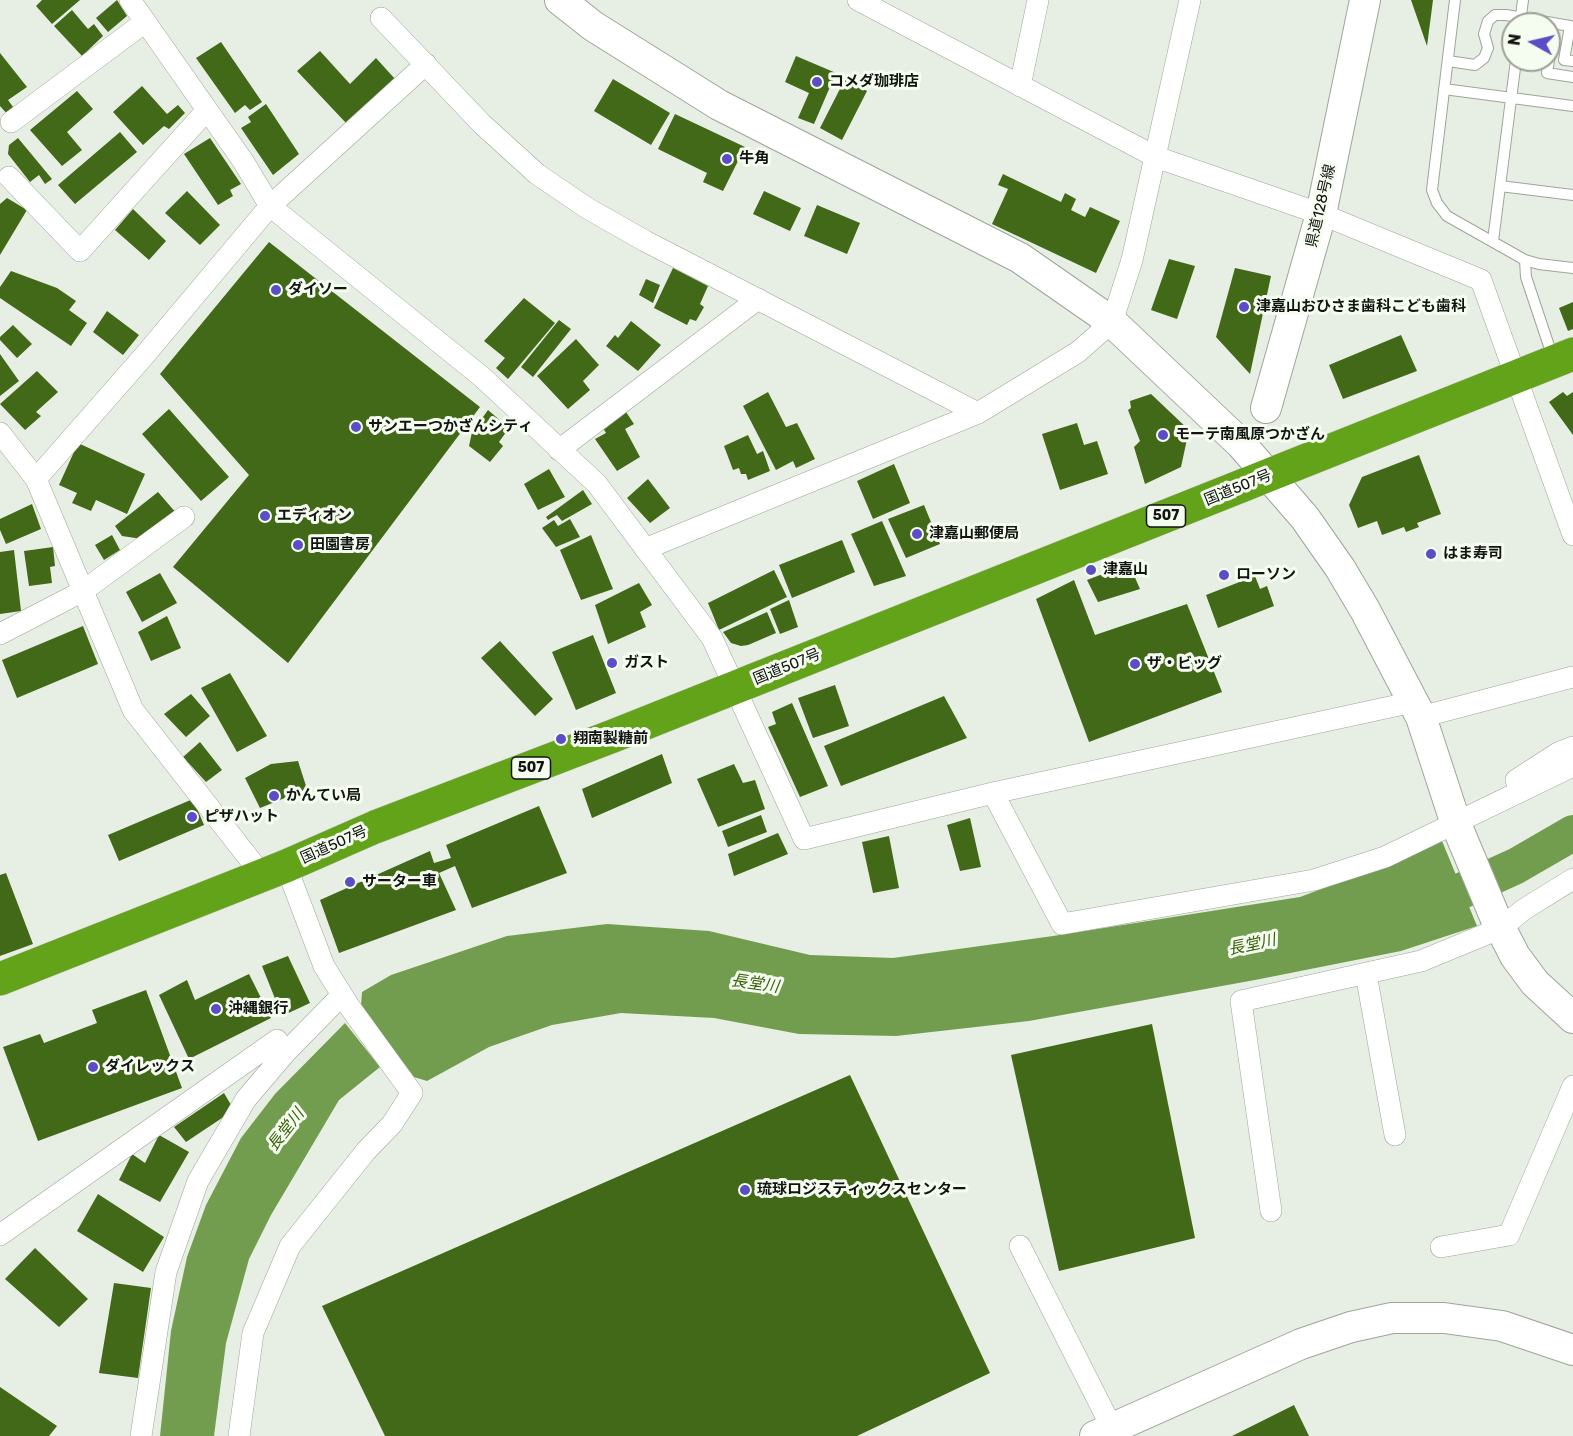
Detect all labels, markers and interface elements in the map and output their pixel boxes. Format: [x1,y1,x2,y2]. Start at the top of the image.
north arrow [1501,12,1561,72]
text: N [1504,33,1525,47]
place label: コメダ珈琲店 [829,73,919,91]
marker: コメダ珈琲店 [810,75,824,89]
place label: 牛角 [739,150,769,168]
marker: 牛角 [720,152,734,166]
street label: 県道128号線 [1303,163,1339,249]
place label: ダイソー [288,281,348,299]
marker: ダイソー [269,283,283,297]
place label: 津嘉山おひさま歯科こども歯科 [1256,298,1466,316]
marker: 津嘉山おひさま歯科こども歯科 [1237,300,1251,314]
place label: サンエーつかざんシティ [368,418,533,436]
marker: サンエーつかざんシティ [349,420,363,434]
place label: モーテ南風原つかざん [1175,426,1325,444]
marker: モーテ南風原つかざん [1156,428,1170,442]
street label: 国道507号 [1202,466,1274,510]
road number: 507 [1146,505,1186,527]
place label: エディオン [277,507,352,525]
marker: エディオン [258,509,272,523]
place label: 津嘉山郵便局 [929,525,1019,543]
marker: 津嘉山郵便局 [910,527,924,541]
place label: 田園書房 [310,536,370,554]
marker: 田園書房 [291,538,305,552]
place label: はま寿司 [1443,545,1503,563]
marker: はま寿司 [1424,547,1438,561]
place label: 津嘉山 [1103,561,1148,579]
marker: 津嘉山 [1084,563,1098,577]
place label: ローソン [1236,566,1296,584]
marker: ローソン [1217,568,1231,582]
street label: 国道507号 [751,645,823,689]
place label: ガスト [624,654,669,672]
place label: ザ・ビッグ [1147,655,1222,673]
marker: ガスト [605,656,619,670]
marker: ザ・ビッグ [1128,657,1142,671]
place label: 翔南製糖前 [573,730,648,748]
marker: 翔南製糖前 [554,732,568,746]
road number: 507 [512,757,550,779]
place label: かんてい局 [286,787,361,805]
marker: かんてい局 [267,789,281,803]
place label: ピザハット [204,808,279,826]
marker: ピザハット [185,810,199,824]
street label: 国道507号 [298,822,370,868]
place label: サーター車 [362,873,437,891]
marker: サーター車 [343,875,357,889]
water label: 長堂川 [1227,931,1277,959]
water label: 長堂川 [730,971,780,997]
place label: 沖縄銀行 [228,1000,288,1018]
marker: 沖縄銀行 [209,1002,223,1016]
place label: ダイレックス [105,1058,195,1076]
marker: ダイレックス [86,1060,100,1074]
water label: 長堂川 [264,1105,308,1155]
place label: 琉球ロジスティックスセンター [757,1181,967,1199]
marker: 琉球ロジスティックスセンター [738,1183,752,1197]

